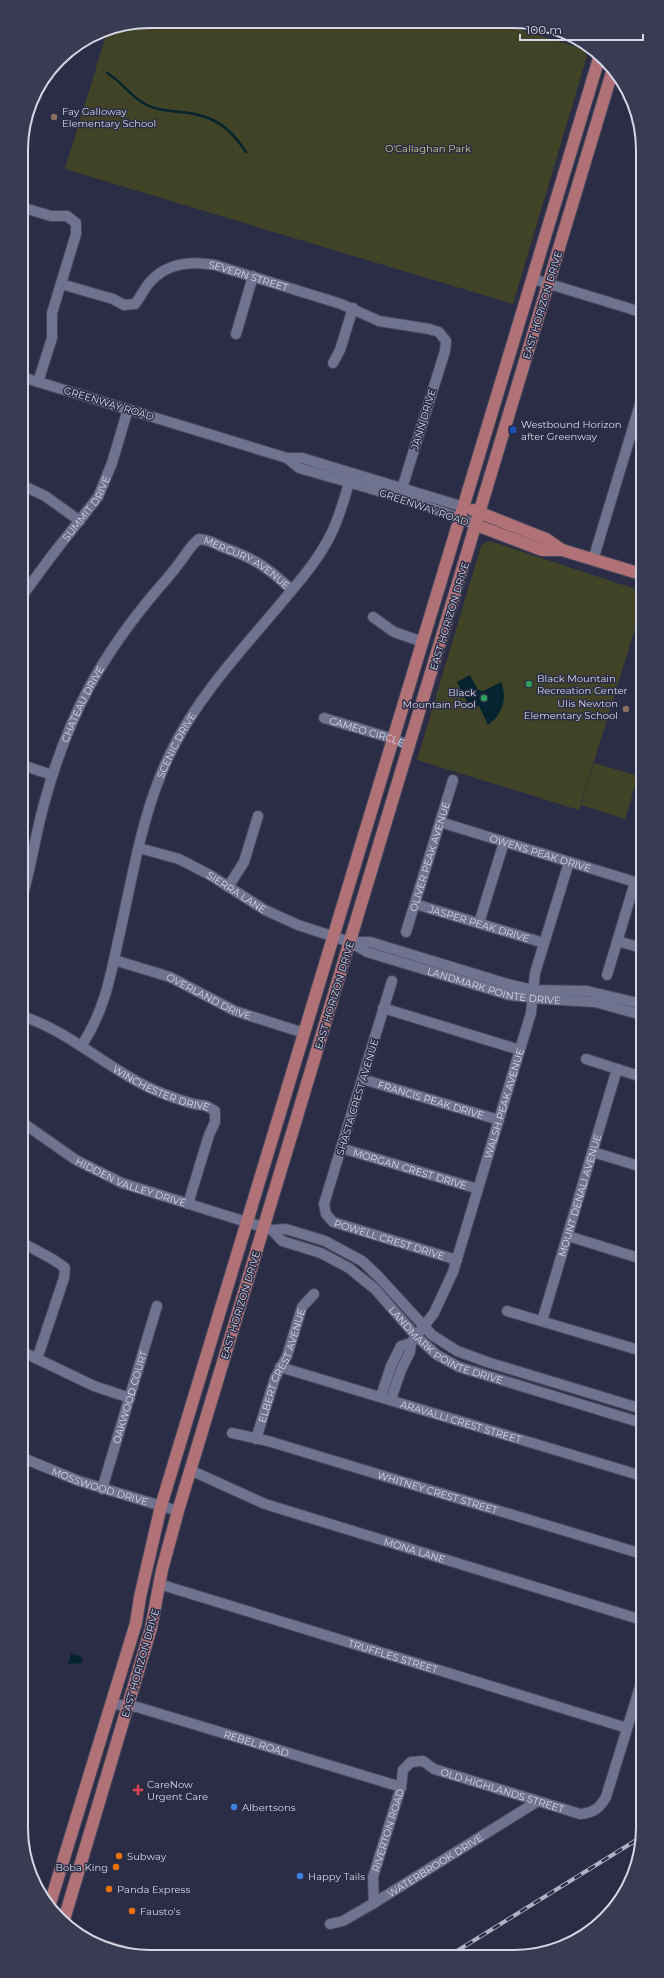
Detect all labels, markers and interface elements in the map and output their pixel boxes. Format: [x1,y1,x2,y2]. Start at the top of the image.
scale bar [520,16,643,42]
text: 100 m [526,22,562,37]
place label: Fay Galloway Elementary School [62,105,156,130]
marker: Fay Galloway Elementary School [49,112,59,122]
park label: O'Callaghan Park [385,142,471,155]
street label: EAST HORIZON DRIVE [520,249,565,361]
street label: SEVERN STREET [208,258,290,294]
street label: GREENWAY ROAD [62,384,156,423]
street label: JANN DRIVE [408,387,439,452]
place label: Westbound Horizon after Greenway [521,418,622,443]
marker: Westbound Horizon after Greenway [508,425,518,435]
street label: SUMMIT DRIVE [60,474,113,544]
street label: GREENWAY ROAD [377,486,470,529]
street label: MERCURY AVENUE [202,534,293,592]
street label: EAST HORIZON DRIVE [427,560,472,672]
street label: CHATEAU DRIVE [59,663,107,744]
place label: Black Mountain Recreation Center [537,672,628,697]
marker: Black Mountain Recreation Center [524,679,534,689]
place label: Black Mountain Pool [403,686,476,711]
marker: Black Mountain Pool [479,693,489,703]
place label: Ulis Newton Elementary School [524,697,618,722]
marker: Ulis Newton Elementary School [621,704,631,714]
street label: SCENIC DRIVE [154,710,199,780]
street label: CAMEO CIRCLE [328,714,407,750]
street label: OLIVER PEAK AVENUE [407,800,453,913]
street label: OWENS PEAK DRIVE [488,832,593,875]
street label: SIERRA LANE [204,869,269,916]
street label: JASPER PEAK DRIVE [426,902,531,945]
street label: EAST HORIZON DRIVE [312,939,357,1051]
street label: LANDMARK POINTE DRIVE [426,965,561,1007]
street label: OVERLAND DRIVE [164,970,253,1023]
street label: SHASTA CREST AVENUE [334,1037,381,1157]
street label: WALSH PEAK AVENUE [482,1046,527,1160]
street label: WINCHESTER DRIVE [110,1063,212,1114]
street label: FRANCIS PEAK DRIVE [376,1078,486,1122]
street label: MOUNT DENALI AVENUE [555,1132,604,1258]
street label: MORGAN CREST DRIVE [351,1146,469,1192]
street label: HIDDEN VALLEY DRIVE [73,1155,188,1210]
street label: POWELL CREST DRIVE [332,1217,446,1263]
street label: EAST HORIZON DRIVE [218,1249,263,1361]
street label: LANDMARK POINTE DRIVE [386,1304,505,1387]
street label: ELBERT CREST AVENUE [255,1307,308,1424]
street label: OAKWOOD COURT [110,1349,150,1445]
street label: ARAVALLI CREST STREET [399,1398,523,1446]
street label: MOSSWOOD DRIVE [50,1464,150,1509]
street label: WHITNEY CREST STREET [376,1468,499,1517]
street label: MONA LANE [382,1535,447,1566]
street label: EAST HORIZON DRIVE [119,1607,162,1719]
street label: TRUFFLES STREET [347,1637,440,1677]
street label: REBEL ROAD [222,1728,291,1760]
street label: OLD HIGHLANDS STREET [439,1765,566,1816]
place label: CareNow Urgent Care [147,1778,208,1803]
marker: CareNow Urgent Care [132,1784,144,1796]
street label: RIVERTON ROAD [369,1787,407,1874]
place label: Albertsons [242,1801,296,1814]
marker: Albertsons [229,1802,239,1812]
street label: WATERBROOK DRIVE [385,1831,486,1900]
place label: Subway [127,1850,167,1863]
marker: Subway [114,1851,124,1861]
place label: Boba King [56,1861,108,1874]
marker: Boba King [111,1862,121,1872]
place label: Happy Tails [308,1870,365,1883]
marker: Happy Tails [295,1871,305,1881]
place label: Panda Express [117,1883,190,1896]
marker: Panda Express [104,1884,114,1894]
place label: Fausto's [140,1905,181,1918]
marker: Fausto's [127,1906,137,1916]

